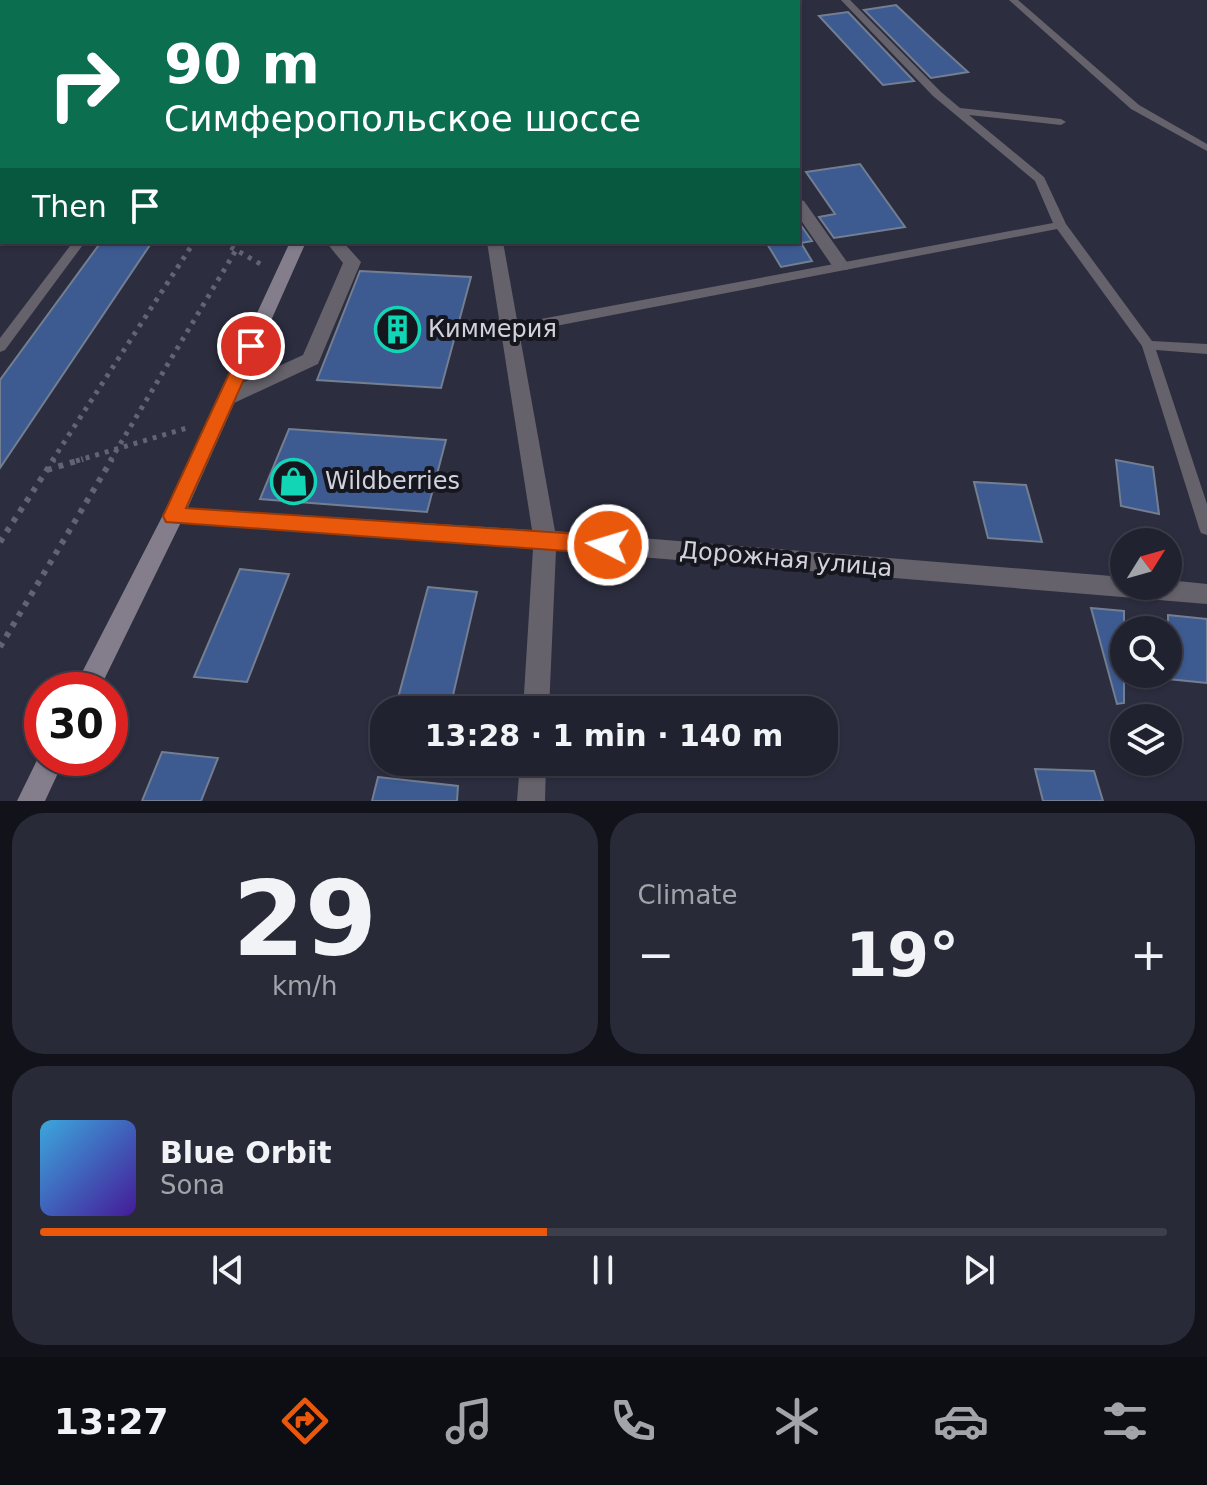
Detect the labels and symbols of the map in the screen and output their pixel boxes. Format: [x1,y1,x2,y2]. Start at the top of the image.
building icon: Киммерия [373,305,421,353]
pin [217,312,285,380]
place label: Киммерия [428,315,557,343]
shop icon: Wildberries [270,457,318,505]
place label: Wildberries [325,467,460,495]
position arrow [566,503,650,587]
north arrow [1110,528,1182,600]
street label: Дорожная улица [678,536,894,582]
speed limit sign: 30 [24,672,128,776]

